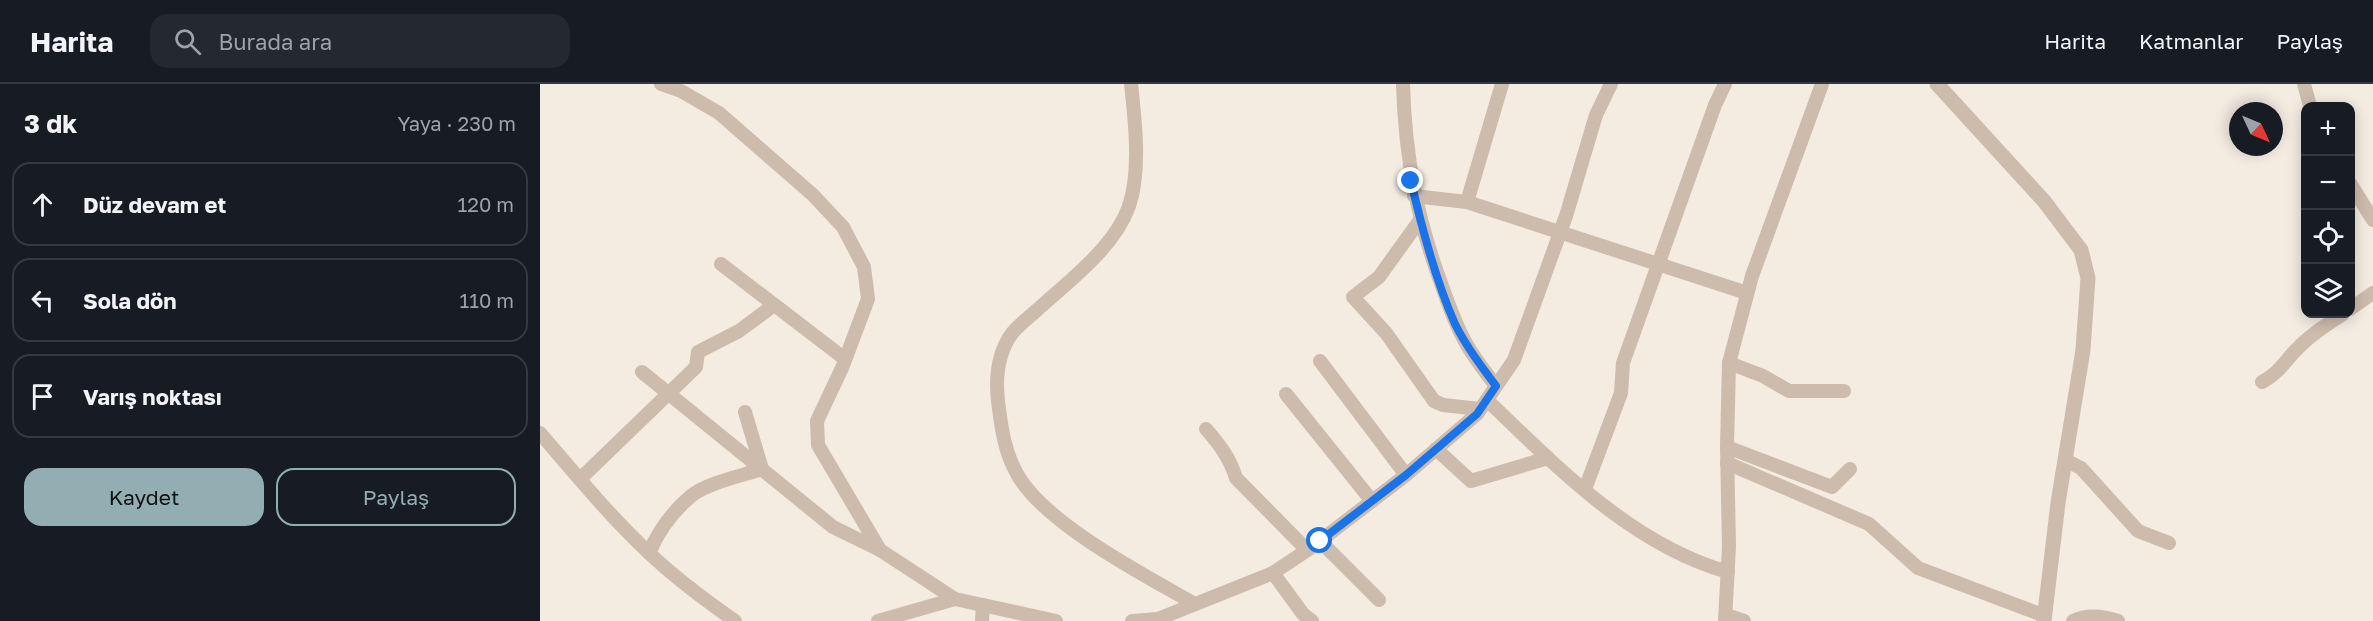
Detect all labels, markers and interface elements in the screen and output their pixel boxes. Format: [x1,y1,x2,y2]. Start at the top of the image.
search box [150,14,570,68]
text: Harita [30,25,114,58]
icon: search [171,25,204,58]
text: Burada ara [219,28,332,55]
text: Harita [2044,28,2106,54]
text: Katmanlar [2139,28,2244,54]
text: Paylaş [2277,28,2343,54]
north arrow [2229,102,2283,156]
map controls [2301,102,2355,318]
button: + [2301,102,2355,156]
text: 3 dk [24,108,77,139]
text: Yaya · 230 m [398,111,516,135]
button: − [2301,156,2355,210]
route end [1397,167,1423,193]
icon: ahead [26,188,59,221]
text: Düz devam et [83,191,226,218]
text: 120 m [458,192,514,216]
button: locate [2301,210,2355,264]
button: layers [2301,264,2355,318]
icon: left [26,284,59,317]
text: Sola dön [83,287,177,314]
text: 110 m [460,288,514,312]
icon: arrive [26,380,59,413]
text: Varış noktası [83,383,222,410]
button: Kaydet [24,468,264,526]
button: Paylaş [276,468,516,526]
route start [1306,527,1332,553]

